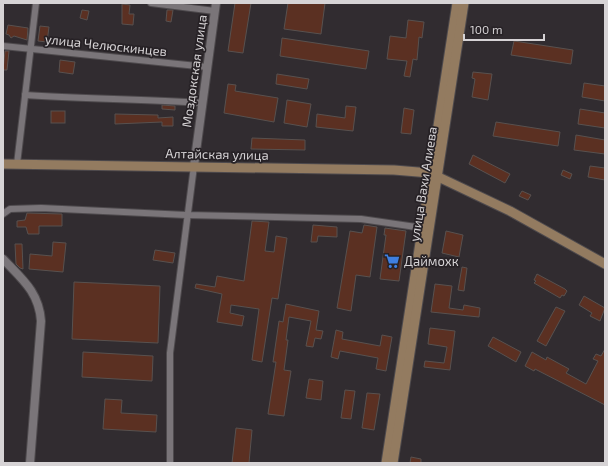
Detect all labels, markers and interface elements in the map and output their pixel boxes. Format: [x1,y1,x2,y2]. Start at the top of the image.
street label: Моздокская улица [178,14,210,128]
scale bar [464,16,544,42]
text: 100 m [470,22,502,36]
street label: улица Челюскинцев [44,31,168,59]
street label: улица Вахи Алиева [406,125,440,243]
street label: Алтайская улица [165,145,269,163]
supermarket icon: Даймохк [383,252,401,270]
place label: Даймохк [404,253,459,269]

